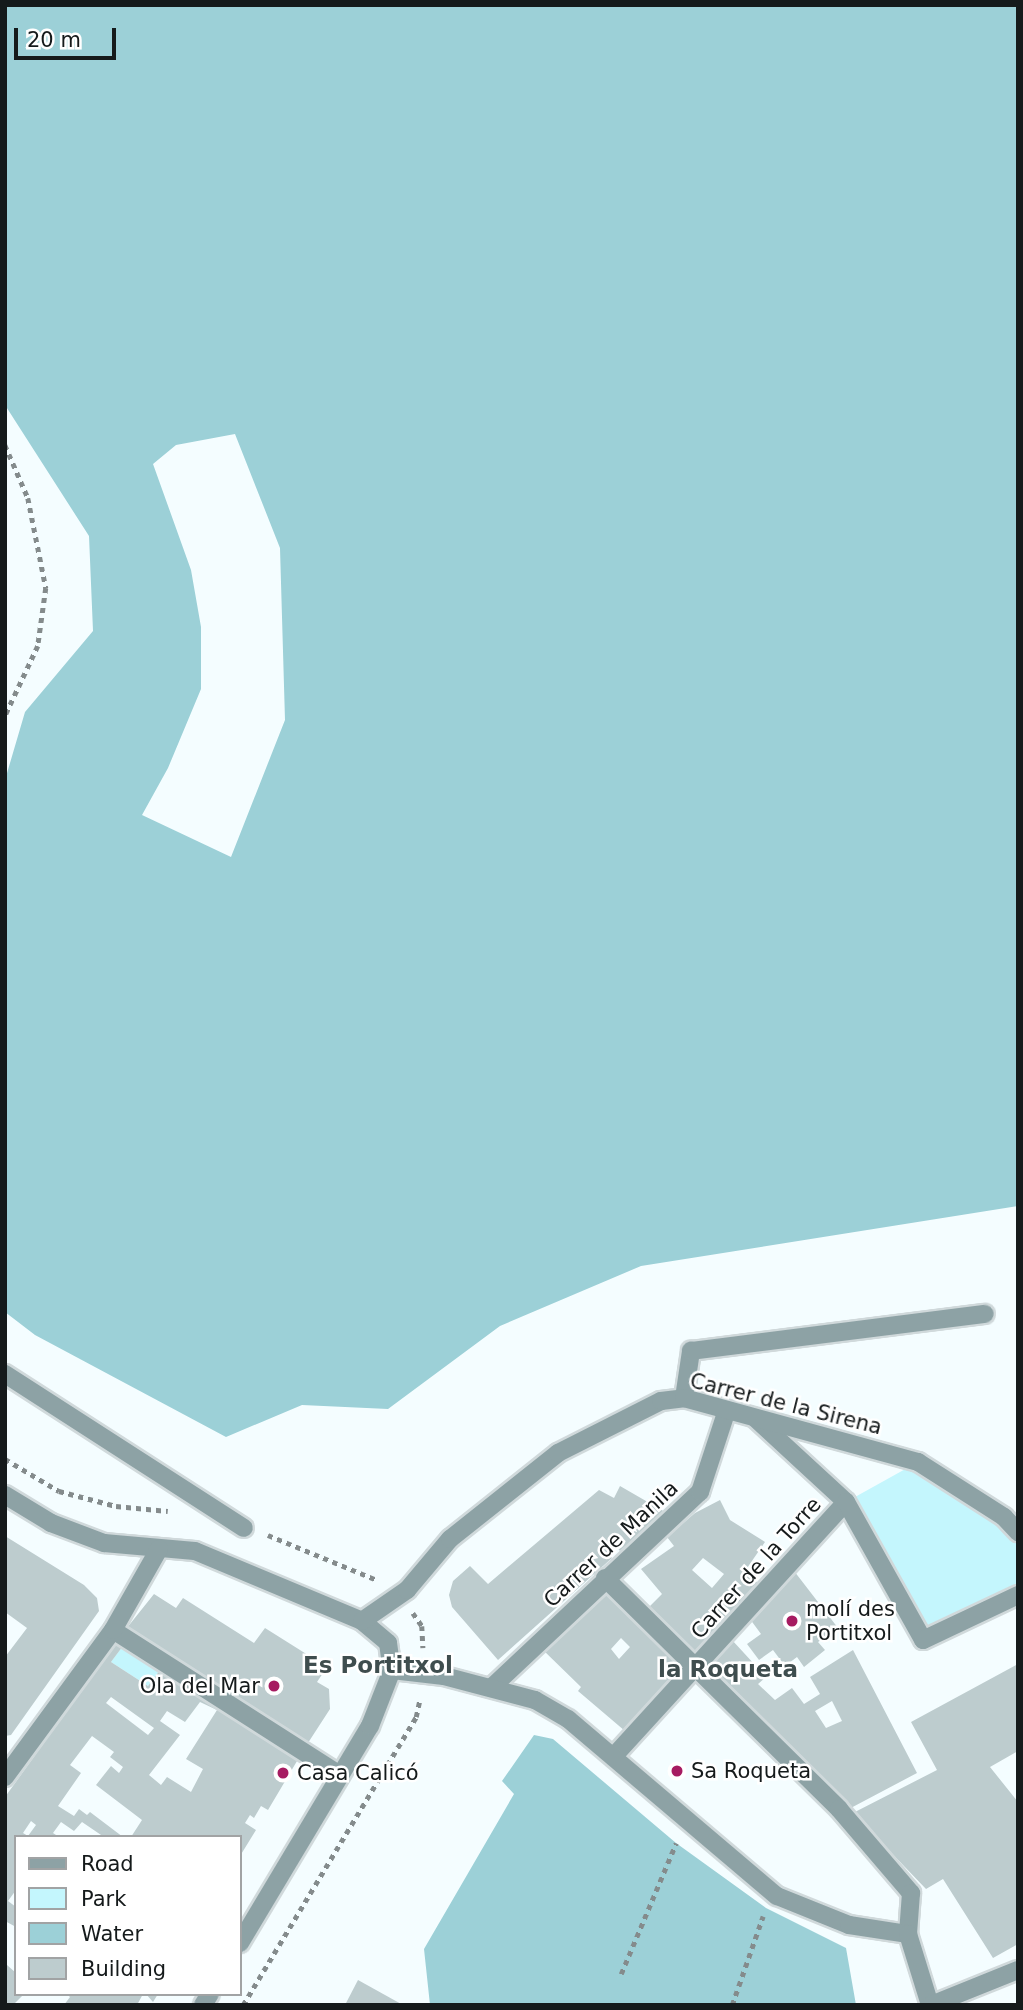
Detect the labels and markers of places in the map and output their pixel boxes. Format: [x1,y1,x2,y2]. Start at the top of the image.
place label: molí des Portitxol [806,1596,895,1646]
marker: molí des Portitxol [784,1613,800,1629]
place label: Ola del Mar [140,1673,260,1699]
marker: Ola del Mar [266,1678,282,1694]
place label: Sa Roqueta [691,1758,811,1784]
place label: Casa Calicó [297,1760,419,1786]
marker: Sa Roqueta [669,1763,685,1779]
marker: Casa Calicó [275,1765,291,1781]

